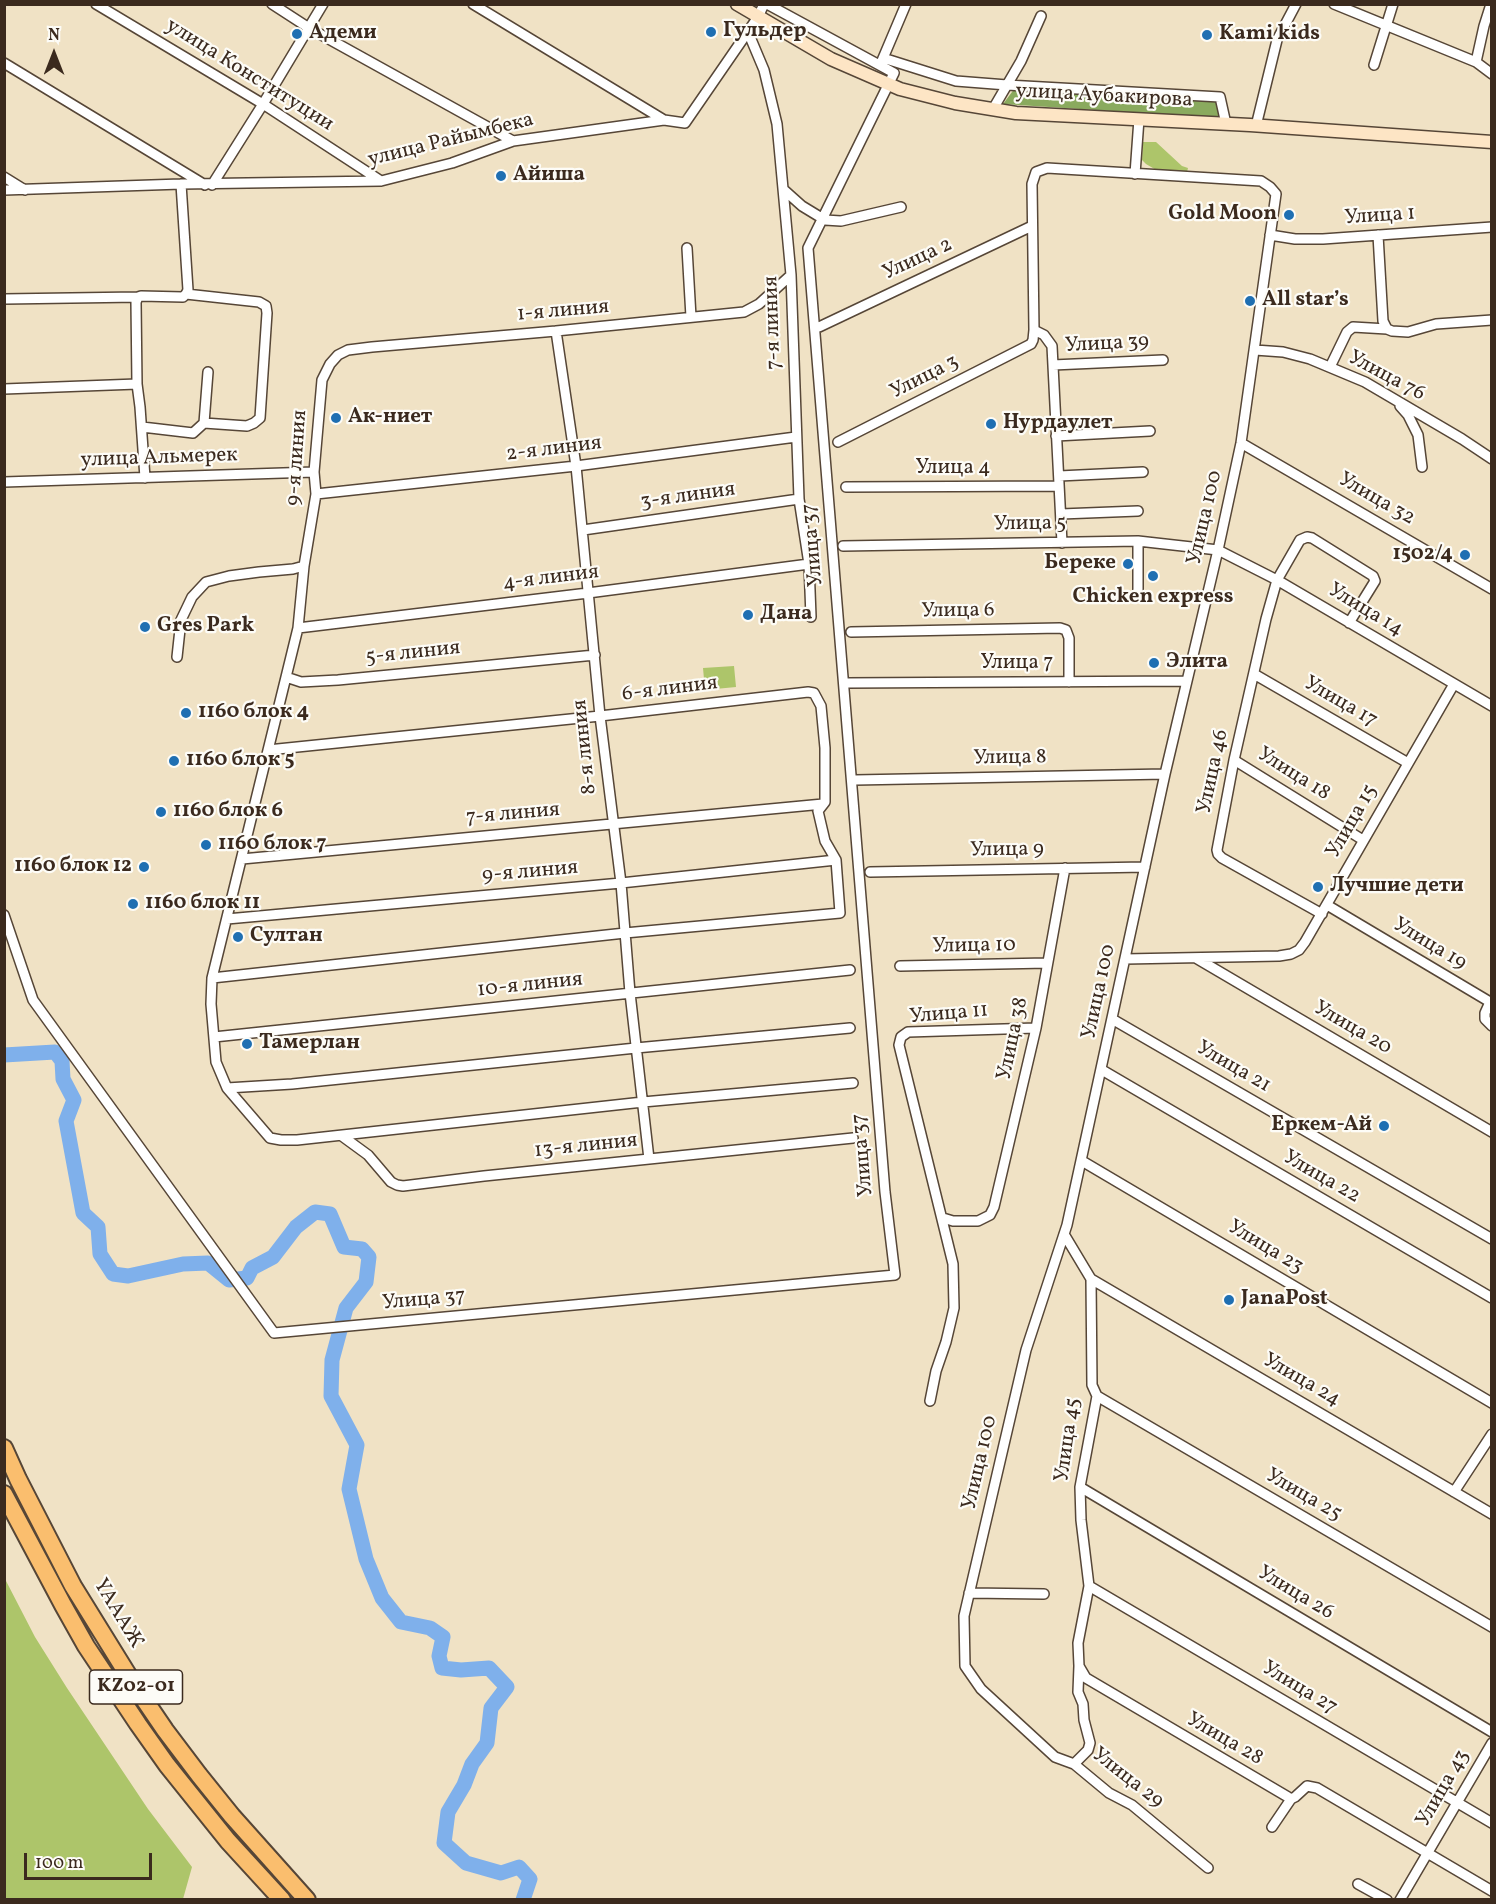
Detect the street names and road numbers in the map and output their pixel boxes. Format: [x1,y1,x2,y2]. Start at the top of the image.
street label: улица Конституции [160,14,338,138]
street label: улица Аубакирова [1015,80,1193,114]
street label: улица Райымбека [365,108,537,174]
street label: Улица 1 [1344,202,1416,232]
street label: Улица 2 [879,233,957,287]
street label: 7-я линия [760,276,788,370]
street label: 1-я линия [516,295,610,329]
street label: Улица 39 [1064,330,1150,360]
street label: Улица 76 [1343,346,1429,408]
street label: Улица 3 [887,350,963,406]
street label: 9-я линия [282,409,314,507]
street label: 2-я линия [505,432,603,468]
street label: улица Альмерек [80,444,238,474]
street label: Улица 4 [915,456,991,482]
street label: Улица 100 [1183,468,1229,568]
street label: Улица 32 [1333,468,1419,532]
street label: 3-я линия [639,478,737,516]
street label: Улица 37 [798,502,830,588]
street label: Улица 5 [993,512,1067,538]
street label: 4-я линия [502,561,600,597]
street label: Улица 14 [1323,579,1407,643]
street label: Улица 6 [921,599,995,625]
street label: 5-я линия [365,637,461,671]
street label: Улица 7 [981,651,1053,677]
street label: 6-я линия [621,672,719,708]
street label: Улица 17 [1299,672,1381,734]
street label: 8-я линия [568,698,604,796]
street label: Улица 46 [1193,728,1235,816]
street label: Улица 18 [1252,743,1334,807]
street label: Улица 8 [973,746,1047,772]
street label: Улица 15 [1322,781,1384,863]
street label: 7-я линия [465,798,561,832]
street label: Улица 9 [970,838,1044,864]
street label: 9-я линия [481,856,579,890]
street label: Улица 19 [1388,913,1470,977]
street label: Улица 10 [932,934,1016,960]
street label: Улица 100 [1078,942,1122,1042]
street label: 10-я линия [476,968,584,1004]
street label: Улица 38 [993,995,1035,1083]
street label: Улица 20 [1308,997,1396,1061]
street label: Улица 11 [909,999,989,1031]
street label: Улица 21 [1191,1037,1275,1099]
street label: Улица 37 [848,1112,880,1198]
street label: 13-я линия [533,1129,639,1165]
street label: Улица 22 [1278,1146,1364,1210]
street label: Улица 23 [1222,1216,1308,1280]
street label: Улица 37 [381,1285,467,1317]
street label: Улица 24 [1258,1349,1344,1413]
street label: Улица 45 [1051,1396,1087,1484]
street label: Улица 100 [958,1413,1004,1513]
street label: Улица 25 [1260,1464,1346,1528]
street label: Улица 26 [1252,1561,1338,1627]
street label: ҮАААЖ [86,1575,148,1653]
street label: Улица 27 [1257,1657,1341,1721]
road number: KZ02-01 [90,1670,182,1704]
street label: Улица 28 [1181,1708,1267,1772]
street label: Улица 29 [1086,1743,1168,1815]
street label: Улица 43 [1412,1746,1476,1832]

